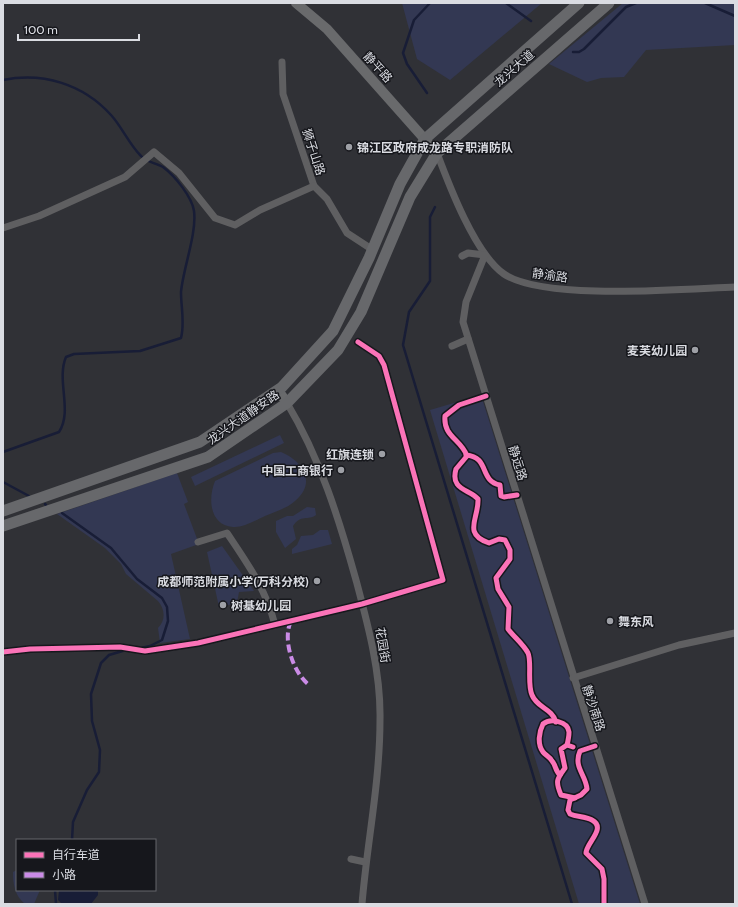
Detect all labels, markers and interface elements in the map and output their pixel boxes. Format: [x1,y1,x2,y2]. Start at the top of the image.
scale bar [18,16,139,42]
text: 100 m [24,22,58,37]
street label: 龙兴大道 [491,47,537,89]
street label: 静平路 [360,49,396,85]
street label: 狮子山路 [299,127,329,177]
place label: 锦江区政府成龙路专职消防队 [357,140,513,155]
marker: 锦江区政府成龙路专职消防队 [344,142,354,152]
street label: 静渝路 [531,265,569,285]
place label: 麦芙幼儿园 [627,343,687,358]
marker: 麦芙幼儿园 [690,345,700,355]
street label: 龙兴大道静安路 [204,387,282,447]
street label: 静远路 [506,444,530,482]
place label: 红旗连锁 [326,447,374,462]
marker: 红旗连锁 [377,449,387,459]
place label: 中国工商银行 [261,463,333,478]
marker: 中国工商银行 [336,465,346,475]
place label: 成都师范附属小学(万科分校) [157,574,309,589]
marker: 成都师范附属小学(万科分校) [312,576,322,586]
place label: 树基幼儿园 [231,598,291,613]
marker: 树基幼儿园 [218,600,228,610]
place label: 舞东风 [618,614,654,629]
marker: 舞东风 [605,616,615,626]
street label: 花园街 [372,626,394,664]
street label: 静沙南路 [579,683,609,733]
legend [16,839,156,891]
text: 自行车道 [52,847,100,862]
text: 小路 [52,867,76,882]

